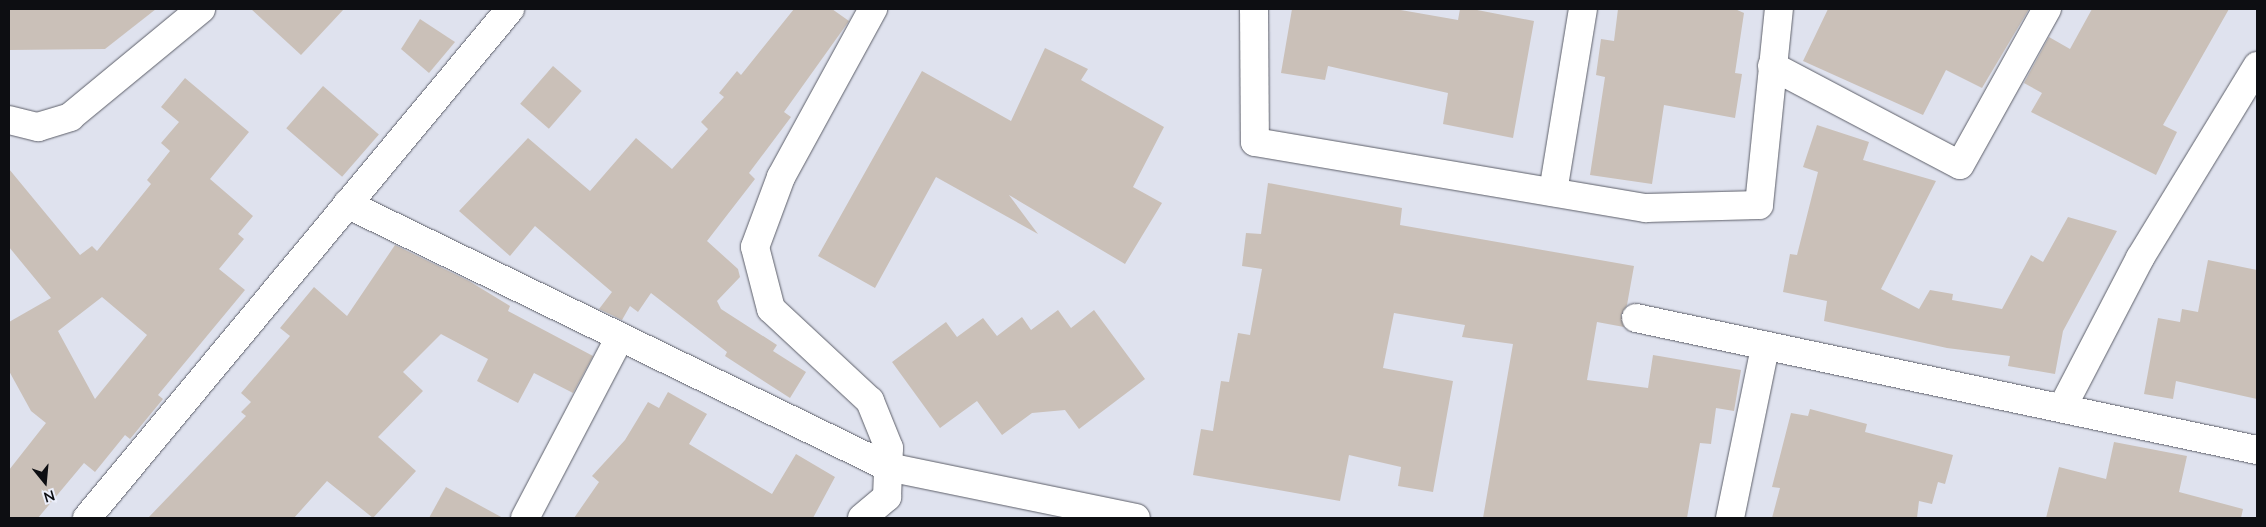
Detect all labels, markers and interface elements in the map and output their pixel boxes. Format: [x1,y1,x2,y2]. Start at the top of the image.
north arrow [20,457,70,507]
text: N [42,487,57,507]

